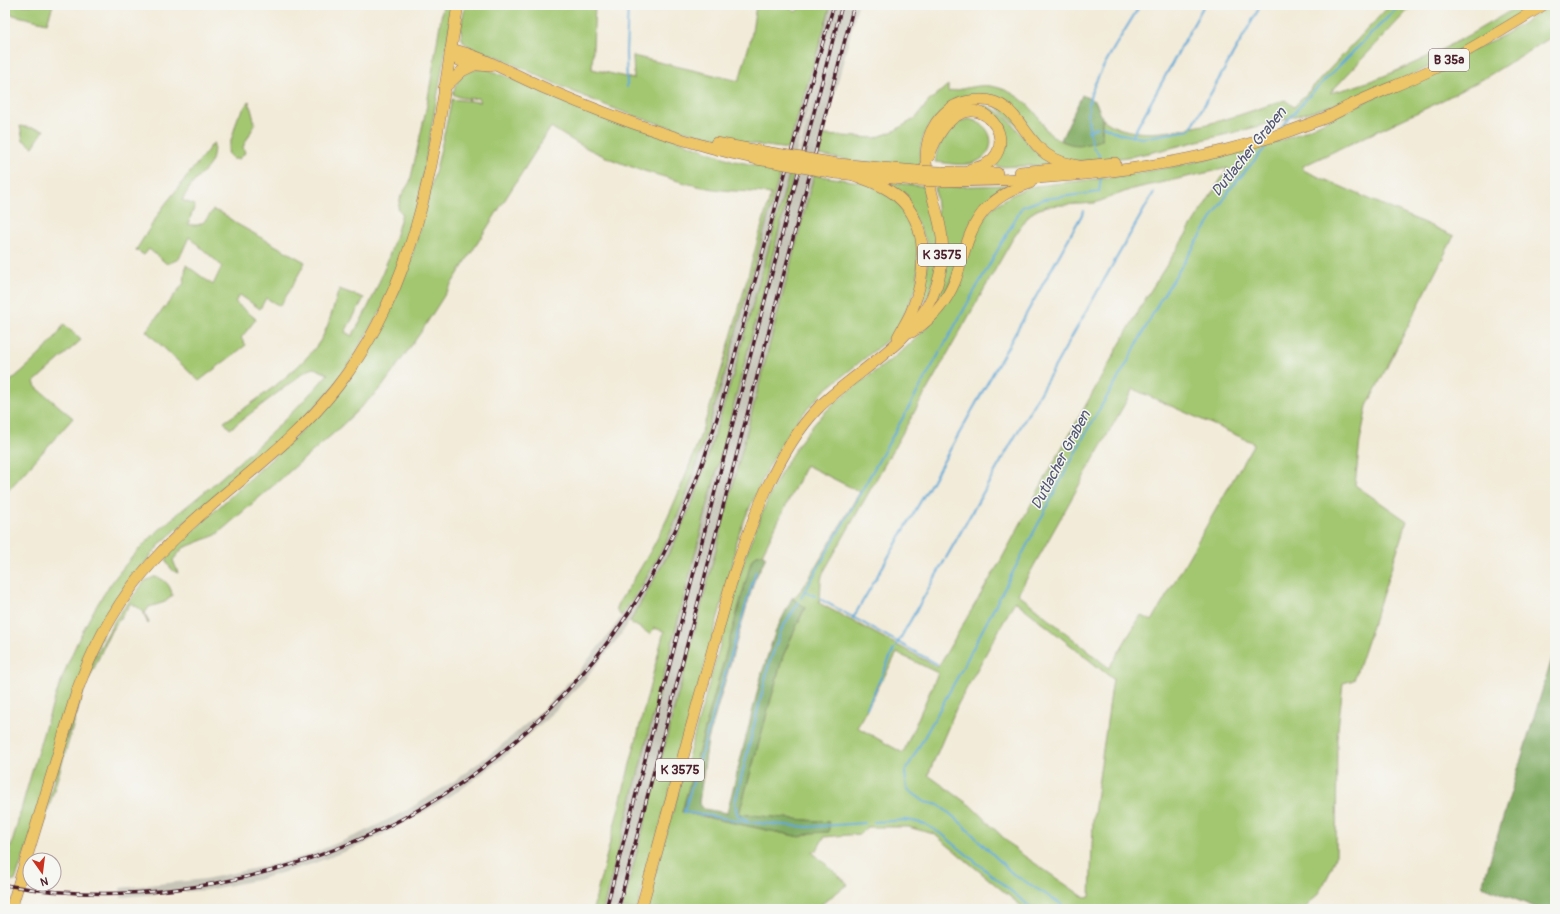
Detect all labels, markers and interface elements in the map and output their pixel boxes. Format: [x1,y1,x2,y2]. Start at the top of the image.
road number: B 35a [1429,49,1469,71]
water label: Dutlacher Graben [1207,102,1292,200]
road number: K 3575 [918,244,966,266]
water label: Dutlacher Graben [1027,406,1096,513]
road number: K 3575 [656,759,704,781]
north arrow [22,852,62,892]
text: N [39,874,49,889]

